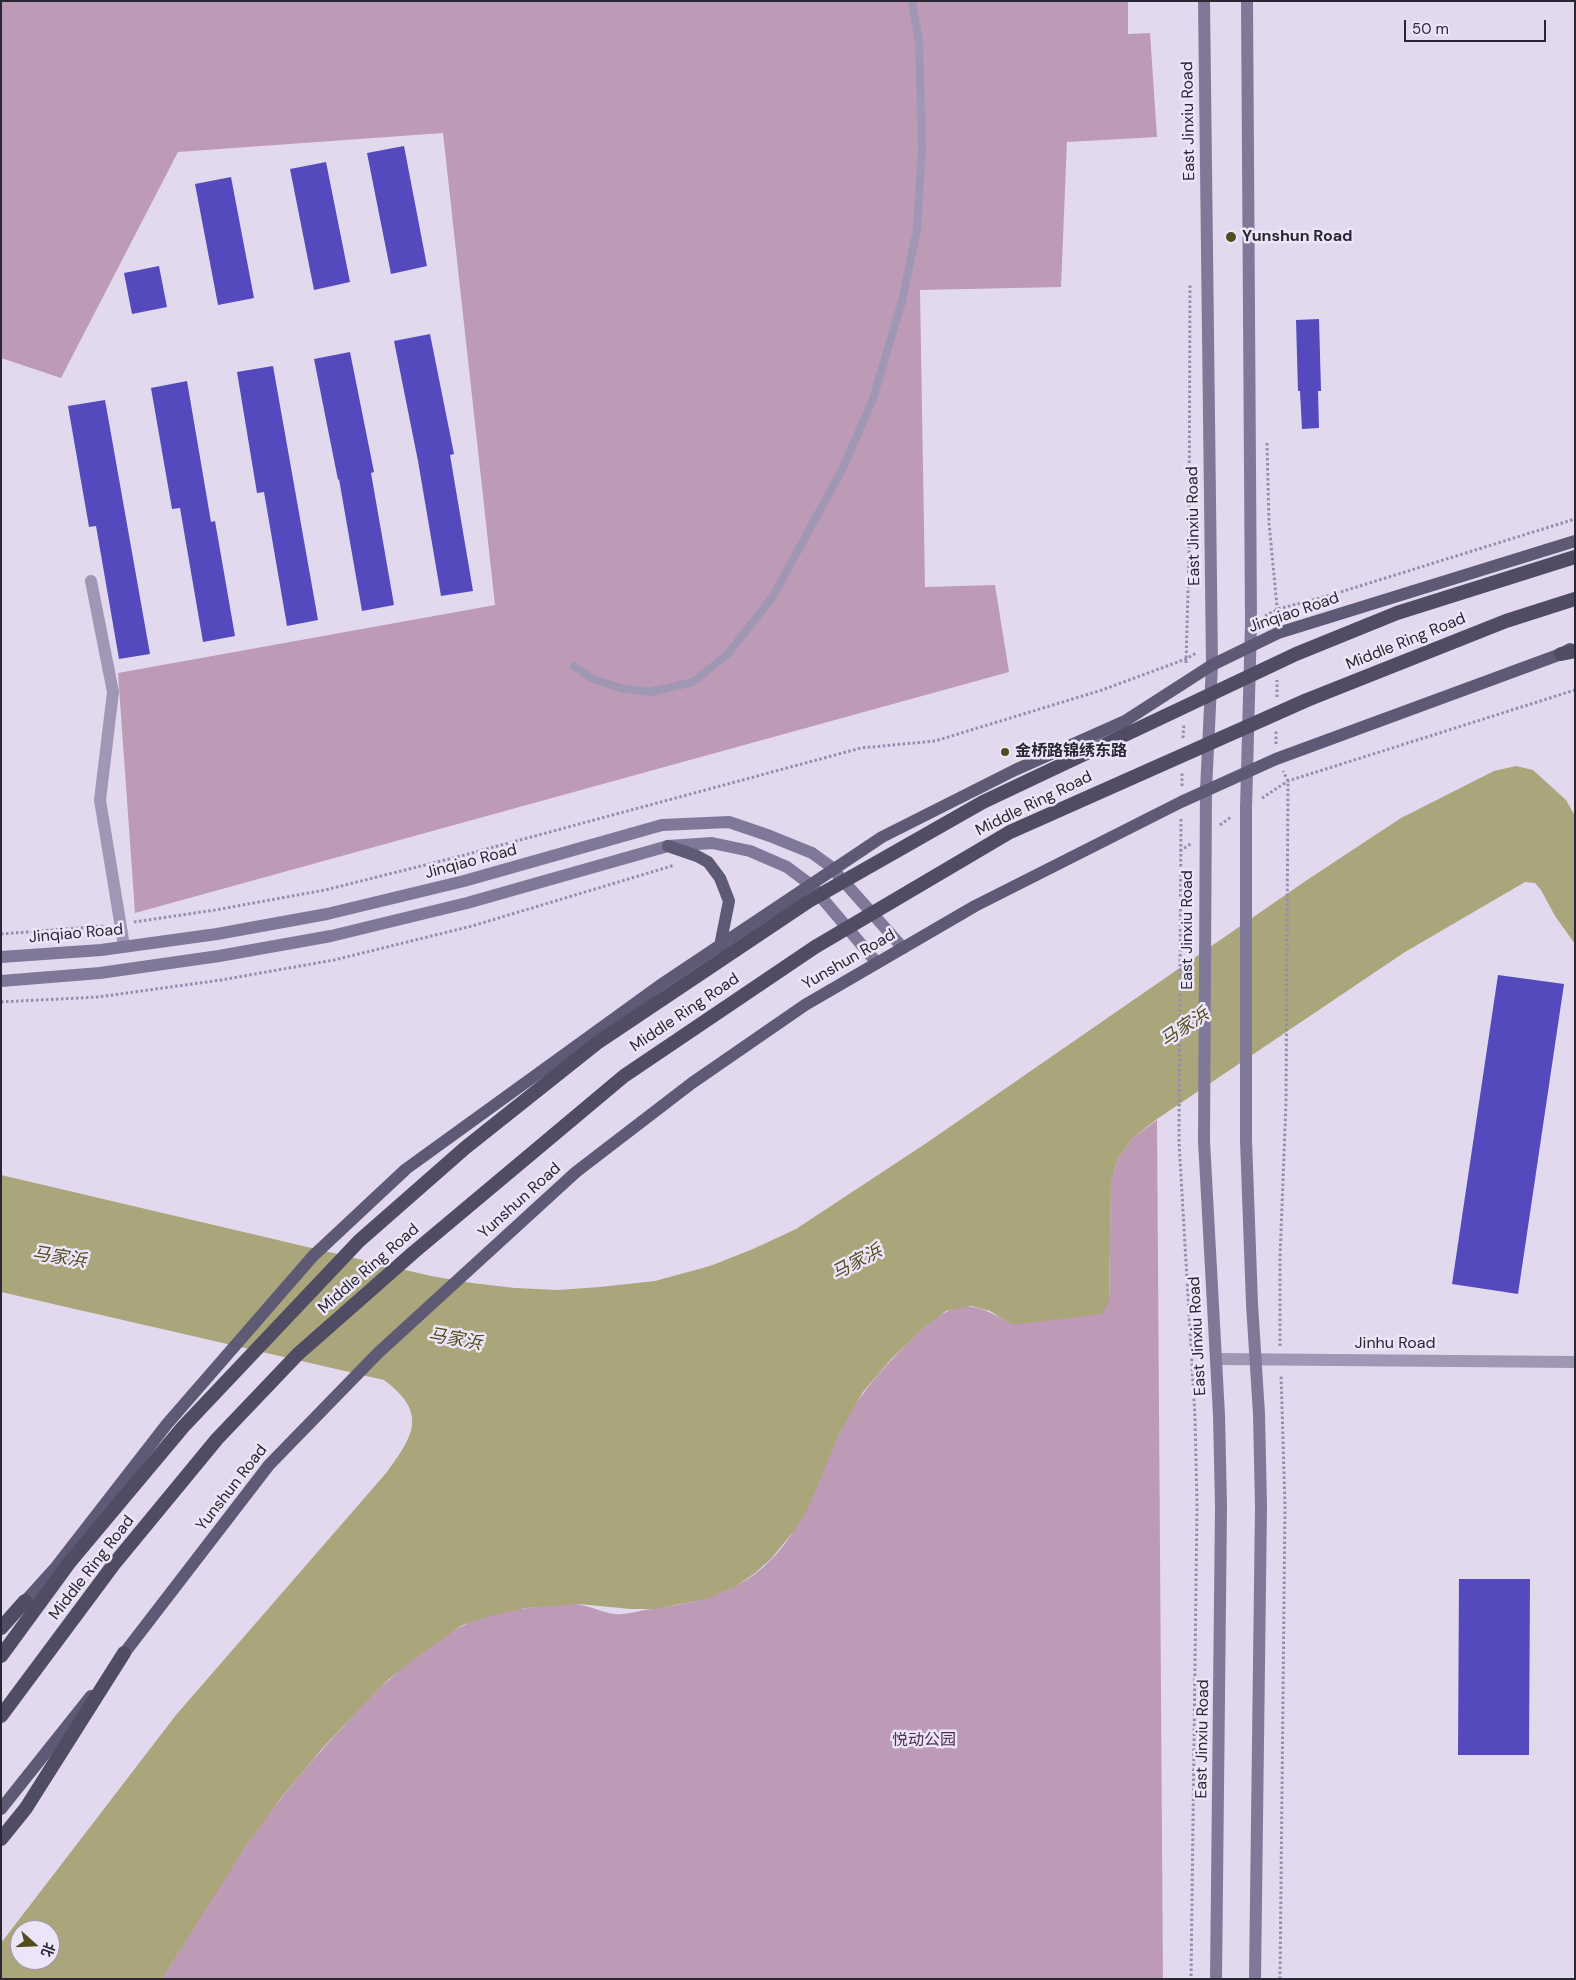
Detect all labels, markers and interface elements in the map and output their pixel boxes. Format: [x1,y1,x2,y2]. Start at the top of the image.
scale bar [1406,10,1548,42]
text: 50 m [1412,19,1449,39]
street label: East Jinxiu Road [1178,61,1200,181]
place label: Yunshun Road [1242,227,1353,247]
marker: Yunshun Road [1224,230,1238,244]
street label: East Jinxiu Road [1183,466,1205,586]
street label: Jinqiao Road [1246,589,1342,637]
street label: Middle Ring Road [1343,609,1469,675]
place label: 金桥路锦绣东路 [1015,742,1127,762]
marker: 金桥路锦绣东路 [999,746,1011,758]
street label: Middle Ring Road [973,767,1095,841]
street label: Jinqiao Road [423,840,519,884]
street label: East Jinxiu Road [1178,870,1198,990]
street label: Jinqiao Road [28,920,124,948]
street label: Yunshun Road [799,926,899,994]
street label: Middle Ring Road [627,969,743,1057]
water label: 马家浜 [1157,1004,1213,1052]
street label: Yunshun Road [475,1159,565,1243]
street label: Middle Ring Road [315,1220,423,1318]
water label: 马家浜 [828,1241,886,1285]
water label: 马家浜 [31,1243,87,1273]
street label: East Jinxiu Road [1185,1276,1211,1396]
water label: 马家浜 [427,1325,483,1355]
street label: Jinhu Road [1355,1334,1435,1354]
street label: Yunshun Road [192,1441,272,1535]
street label: Middle Ring Road [45,1512,139,1624]
street label: East Jinxiu Road [1192,1679,1214,1799]
park label: 悦动公园 [892,1731,956,1751]
north arrow [10,1920,60,1970]
text: 北 [37,1940,59,1959]

